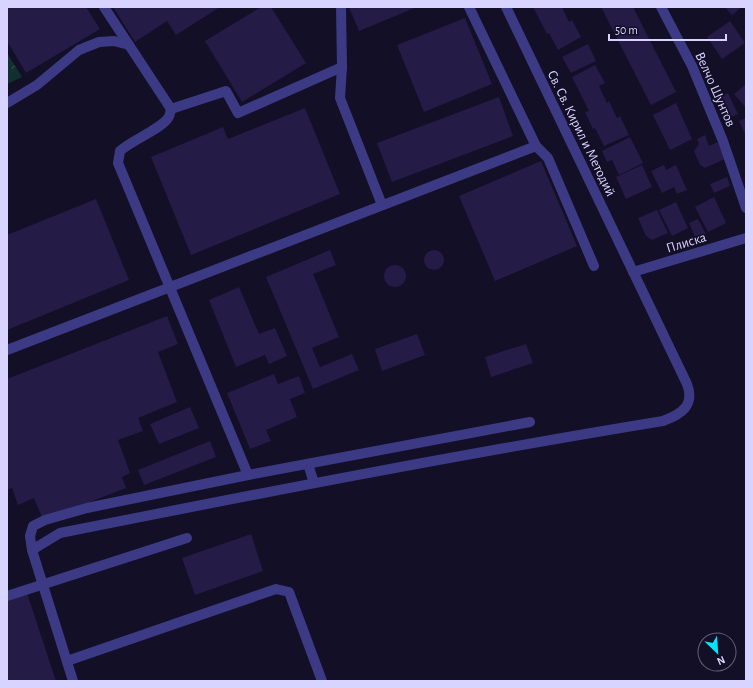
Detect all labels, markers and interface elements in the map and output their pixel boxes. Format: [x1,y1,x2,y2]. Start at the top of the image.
scale bar [609,16,726,42]
text: 50 m [615,24,638,36]
street label: Велчо Шунтов [692,50,738,129]
street label: Св. Св. Кирил и Методий [544,68,618,199]
street label: Плиска [665,230,709,256]
north arrow [697,632,737,672]
text: N [715,654,727,667]

